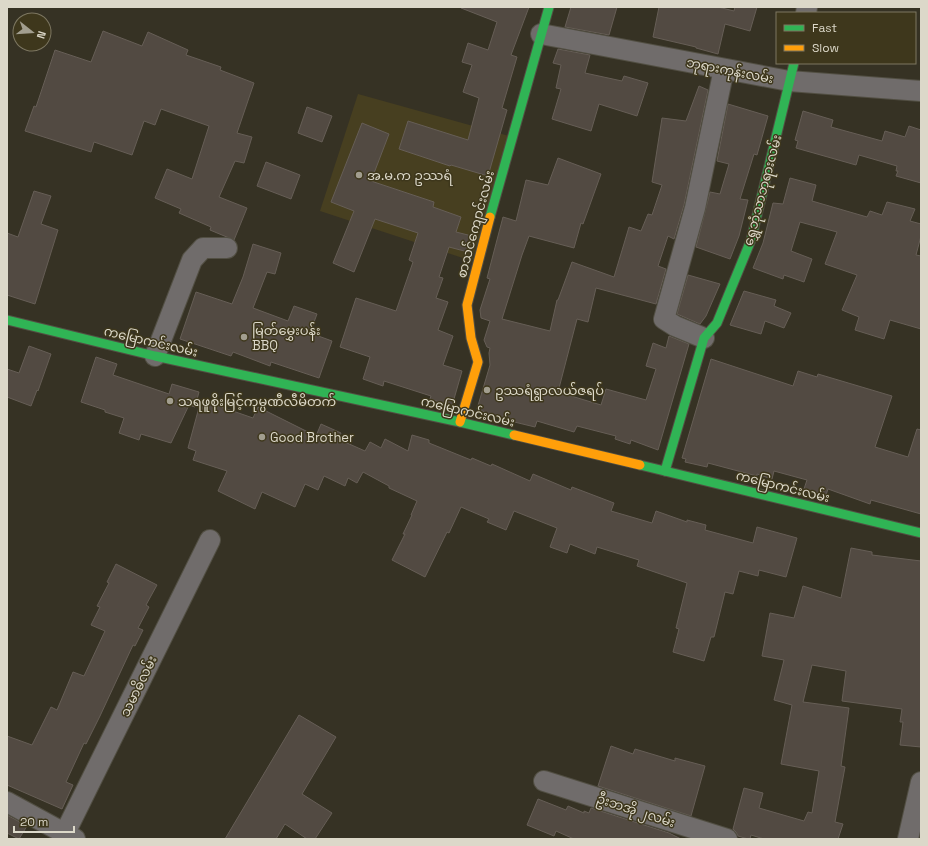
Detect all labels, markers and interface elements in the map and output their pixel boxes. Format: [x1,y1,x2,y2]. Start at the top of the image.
north arrow [12,12,52,52]
legend [776,12,916,64]
text: Fast [812,20,837,36]
text: N [34,29,49,40]
text: Slow [812,40,839,56]
street label: ဘုရားကုန်းလမ်း [684,54,775,89]
street label: ရွှေဘုံသာဘုရားလမ်း [740,133,787,248]
place label: အ.မ.က ဥဿရံ [367,167,453,186]
street label: စာသင်ကျောင်းလမ်း [453,169,500,280]
marker: အ.မ.က ဥဿရံ [354,170,364,180]
street label: ကမြောကင်းလမ်း [102,322,199,362]
place label: မြတ်မွှေးပန်း BBQ [252,322,320,354]
marker: မြတ်မွှေးပန်း BBQ [239,332,249,342]
place label: ဥဿရံရွာလယ်ဇရပ် [495,382,604,401]
marker: ဥဿရံရွာလယ်ဇရပ် [482,385,492,395]
street label: ကမြောကင်းလမ်း [419,392,516,432]
place label: သရဖူစိုးမြင့်ကုမ္ပဏီလီမိတက် [178,393,336,412]
marker: သရဖူစိုးမြင့်ကုမ္ပဏီလီမိတက် [165,396,175,406]
place label: Good Brother [270,429,354,446]
marker: Good Brother [257,432,267,442]
street label: ကမြောကင်းလမ်း [734,467,831,508]
street label: သမာဓိလမ်း [116,653,161,720]
street label: ဦးဘအို ၂လမ်း [594,790,677,833]
scale bar [14,808,74,834]
text: 20 m [20,814,48,830]

